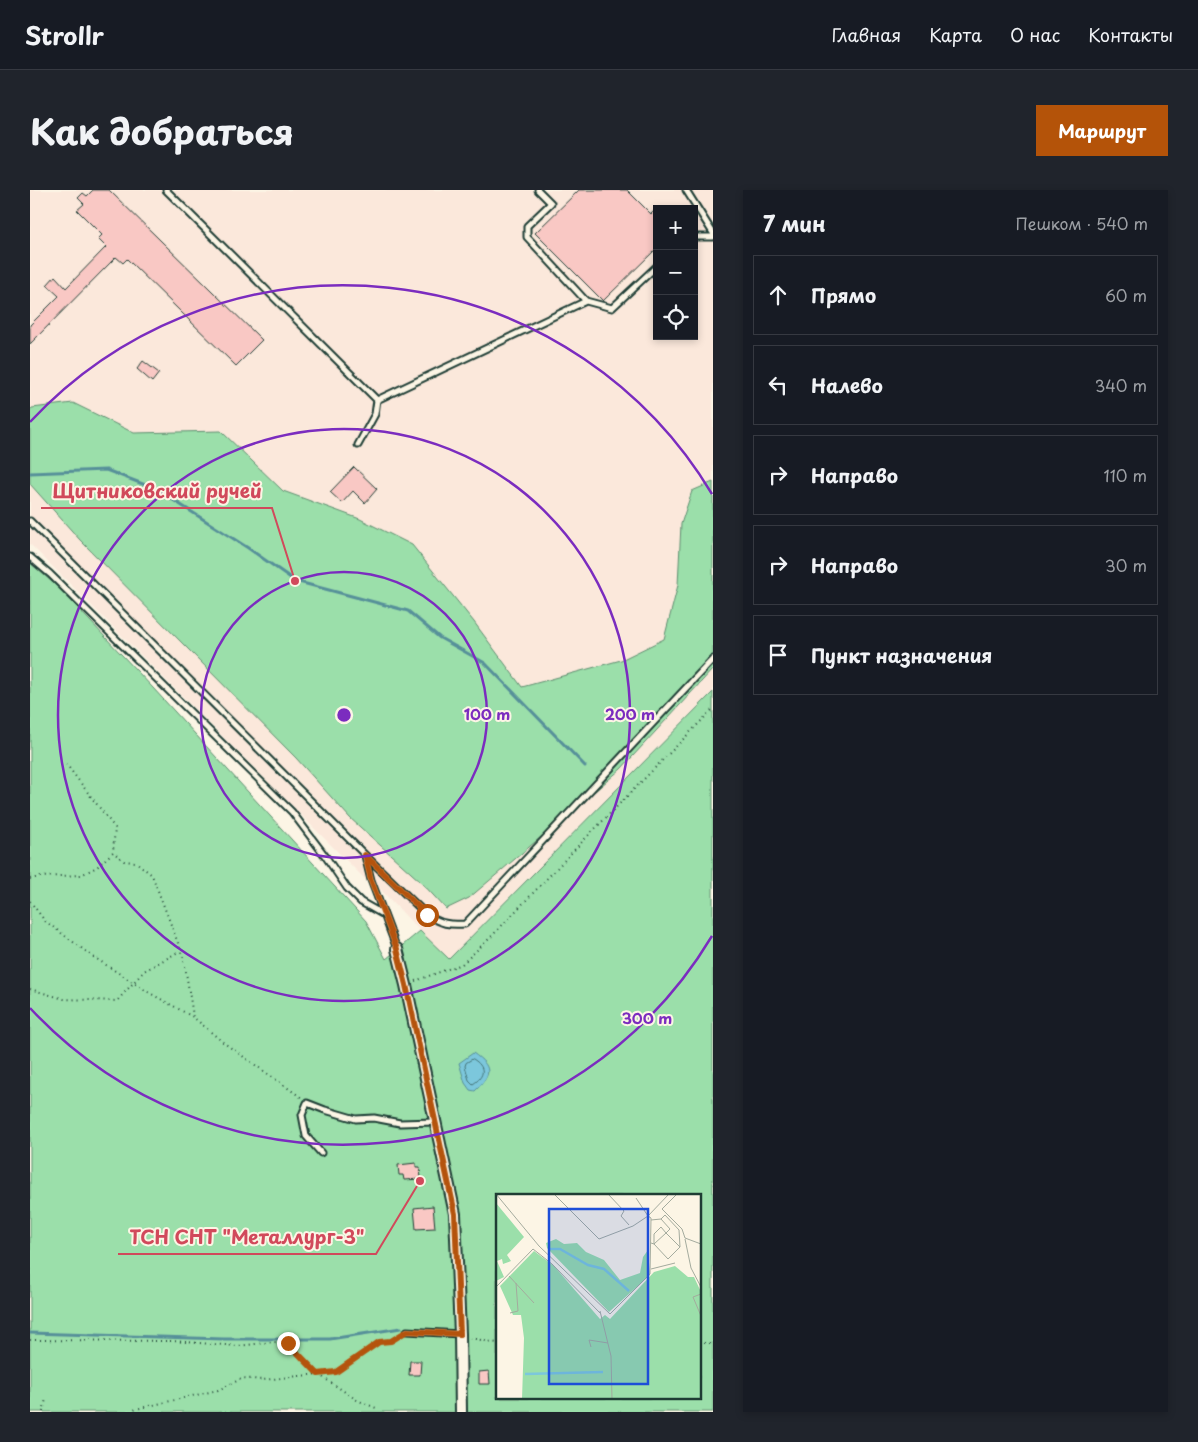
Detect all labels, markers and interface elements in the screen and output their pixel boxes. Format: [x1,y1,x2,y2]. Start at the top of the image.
text: Strollr [25,17,104,53]
text: Главная [832,21,901,48]
text: Карта [929,21,982,48]
text: О нас [1010,21,1060,48]
text: Контакты [1088,21,1173,48]
text: Как добраться [30,104,294,157]
button: Маршрут [1036,105,1168,156]
map controls [653,205,698,340]
button: + [653,205,698,250]
text: 7 мин [763,207,826,239]
text: Пешком · 540 m [1015,211,1148,235]
button: − [653,250,698,295]
icon: ahead [764,281,792,309]
text: Прямо [811,281,876,309]
text: 60 m [1105,283,1147,307]
button: locate [653,295,698,340]
icon: left [764,371,792,399]
text: Налево [811,371,883,399]
text: 340 m [1095,373,1147,397]
icon: right [764,461,792,489]
text: Направо [811,461,898,489]
text: 110 m [1104,463,1147,487]
callout: Щитниковский ручей [41,474,272,508]
text: Щитниковский ручей [52,476,262,504]
icon: right [764,551,792,579]
text: Направо [811,551,898,579]
text: 30 m [1105,553,1147,577]
icon: arrive [764,641,792,669]
text: Пункт назначения [811,641,992,669]
text: 100 m [464,702,510,725]
text: 200 m [605,702,655,725]
centre of rings [335,706,353,724]
route start [416,904,439,927]
text: 300 m [622,1006,672,1029]
inset map [496,1194,700,1400]
callout: ТСН СНТ "Металлург-3" [118,1220,376,1254]
text: ТСН СНТ "Металлург-3" [130,1222,365,1250]
route end [277,1332,300,1355]

